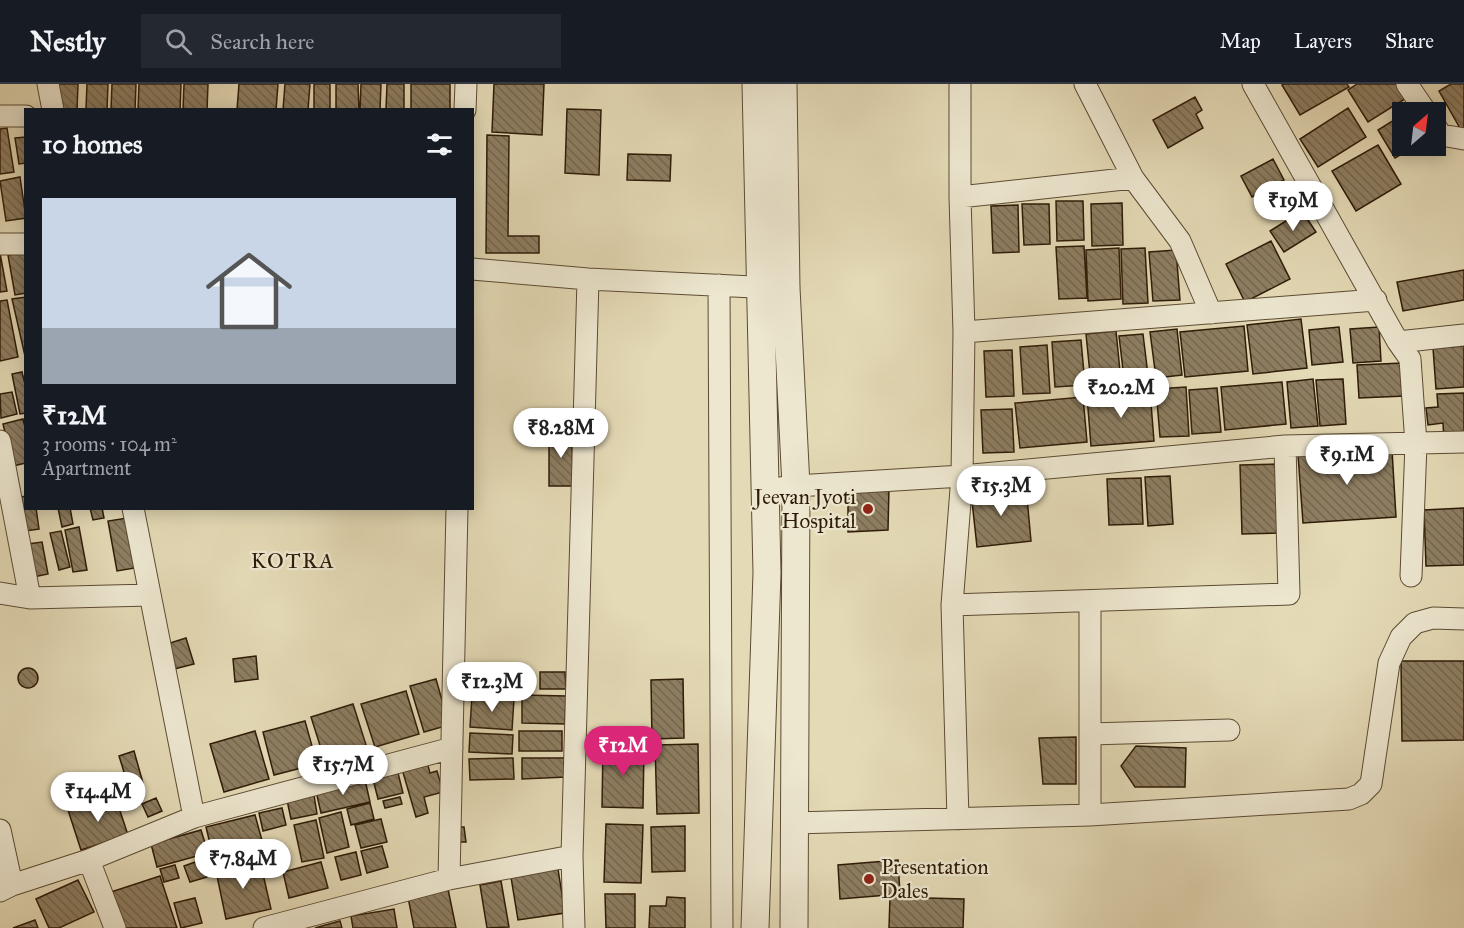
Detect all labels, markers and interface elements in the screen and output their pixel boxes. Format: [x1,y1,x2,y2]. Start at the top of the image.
search box [141,14,561,68]
text: Nestly [30,24,105,59]
icon: search [162,25,195,58]
text: Search here [210,28,314,55]
text: Map [1220,28,1261,54]
text: Layers [1294,28,1352,54]
text: Share [1385,28,1434,54]
north arrow [1392,102,1446,156]
map controls [1392,102,1446,156]
text: 10 homes [42,128,143,160]
icon: filters [423,128,456,161]
pin: ₹19M [1257,181,1329,232]
text: ₹19M [1268,188,1318,212]
icon: home [195,237,303,345]
pin: ₹20.2M [1072,368,1170,419]
text: ₹20.2M [1087,375,1155,399]
text: ₹12M [42,399,107,431]
pin: ₹8.28M [512,408,610,459]
text: ₹8.28M [527,415,595,439]
text: 3 rooms · 104 m² [42,432,177,456]
pin: ₹9.1M [1305,435,1389,486]
text: ₹9.1M [1320,442,1374,466]
text: Apartment [42,456,131,480]
pin: ₹15.3M [952,466,1050,517]
text: ₹15.3M [971,473,1031,497]
place label: Jeevan Jyoti Hospital [752,484,856,534]
marker: Jeevan Jyoti Hospital [861,502,875,516]
district label: KOTRA [251,547,335,574]
pin: ₹12.3M [443,662,541,713]
text: ₹12.3M [461,669,523,693]
pin: ₹12M [587,726,659,777]
text: ₹12M [598,733,648,757]
pin: ₹15.7M [294,745,392,796]
text: ₹15.7M [312,752,374,776]
pin: ₹14.4M [49,772,147,823]
text: ₹14.4M [64,779,132,803]
pin: ₹7.84M [194,839,292,890]
text: ₹7.84M [209,846,277,870]
place label: Presentation Dales [881,854,989,904]
marker: Presentation Dales [862,872,876,886]

